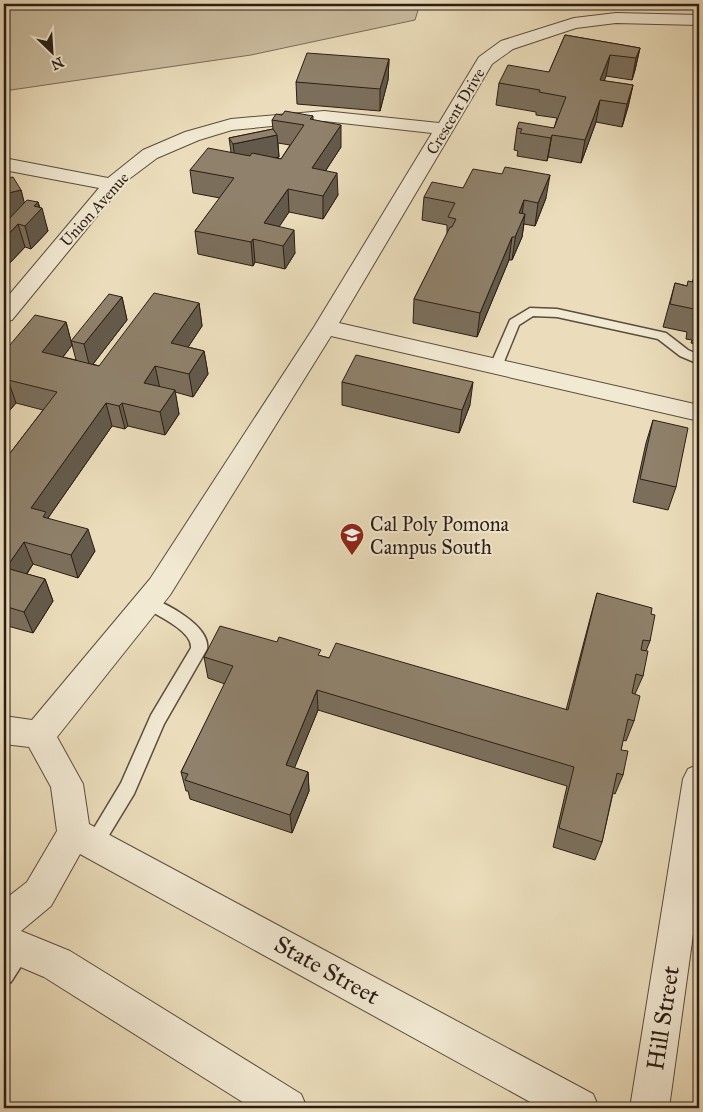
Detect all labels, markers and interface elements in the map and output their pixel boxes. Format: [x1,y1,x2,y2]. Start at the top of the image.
north arrow [28,28,78,78]
text: N [48,53,66,74]
street label: Crescent Drive [422,64,489,158]
street label: Union Avenue [56,168,133,250]
place label: Cal Poly Pomona Campus South [370,512,510,559]
school or university icon: Cal Poly Pomona Campus South [339,522,365,556]
street label: State Street [269,929,385,1011]
street label: Hill Street [640,963,686,1072]

